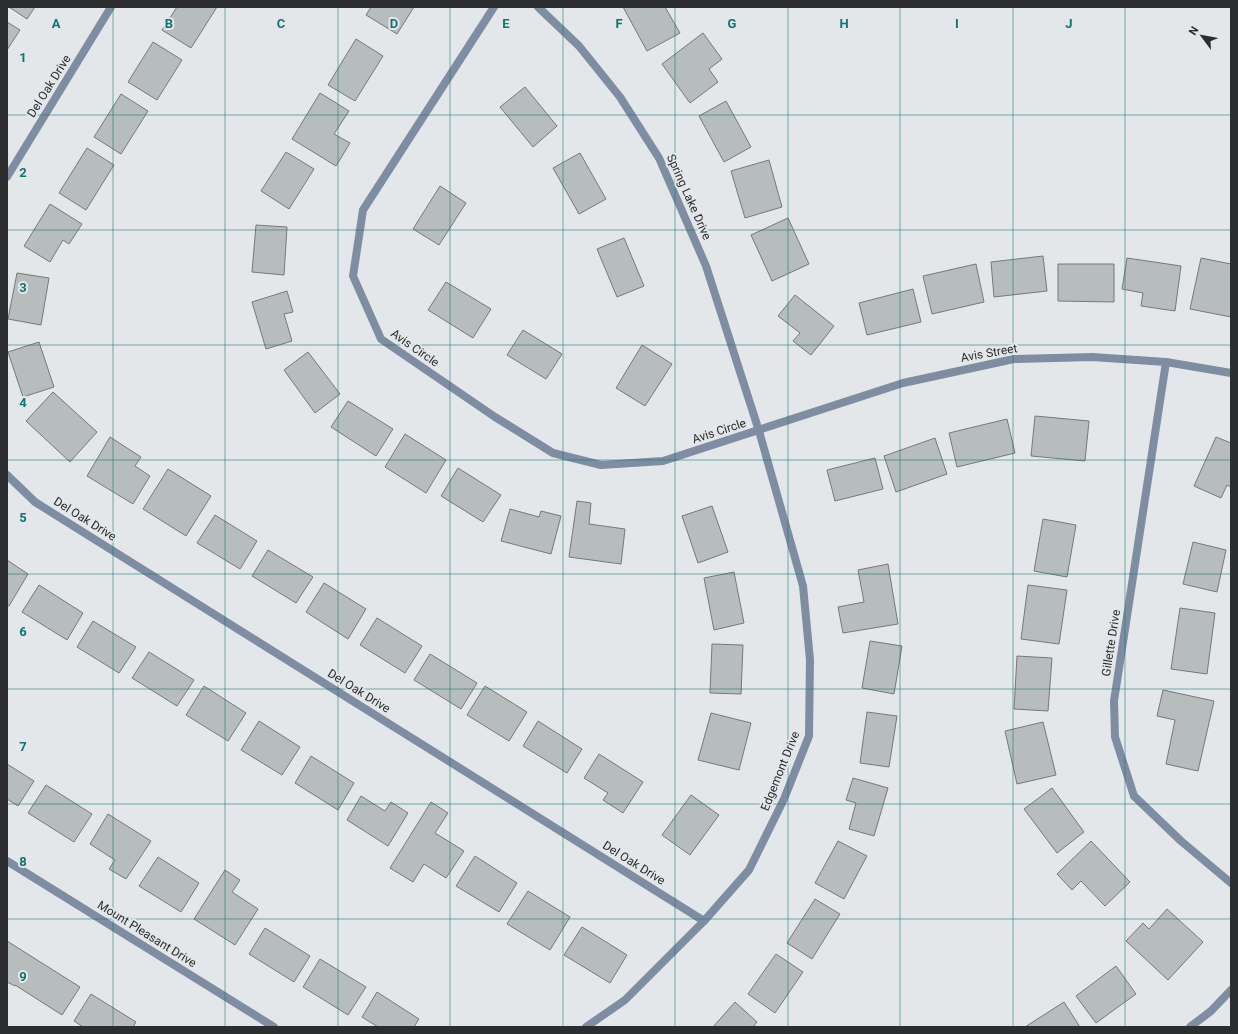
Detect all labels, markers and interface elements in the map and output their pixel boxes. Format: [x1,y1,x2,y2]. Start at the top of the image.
text: A [52,16,61,31]
text: B [165,16,173,31]
text: C [277,16,286,31]
text: D [390,16,398,31]
text: E [502,16,510,31]
text: F [615,16,623,31]
text: G [728,16,737,31]
text: H [839,16,849,31]
text: I [955,16,959,31]
text: J [1065,16,1073,31]
north arrow [1182,16,1222,56]
text: N [1186,24,1202,38]
text: 1 [19,50,27,65]
street label: Del Oak Drive [24,52,74,120]
street label: Spring Lake Drive [664,152,714,242]
text: 2 [19,165,27,180]
text: 3 [19,280,27,295]
street label: Avis Circle [388,326,442,370]
street label: Avis Street [960,341,1018,365]
text: 4 [19,395,27,410]
street label: Avis Circle [690,416,748,446]
street label: Del Oak Drive [51,494,119,544]
text: 5 [19,510,27,525]
street label: Gillette Drive [1099,609,1123,677]
text: 6 [19,624,27,639]
street label: Del Oak Drive [325,666,393,716]
street label: Edgemont Drive [758,729,802,813]
text: 7 [19,739,27,754]
street label: Del Oak Drive [600,838,668,888]
text: 8 [19,854,27,869]
street label: Mount Pleasant Drive [95,898,199,970]
text: 9 [19,969,27,984]

